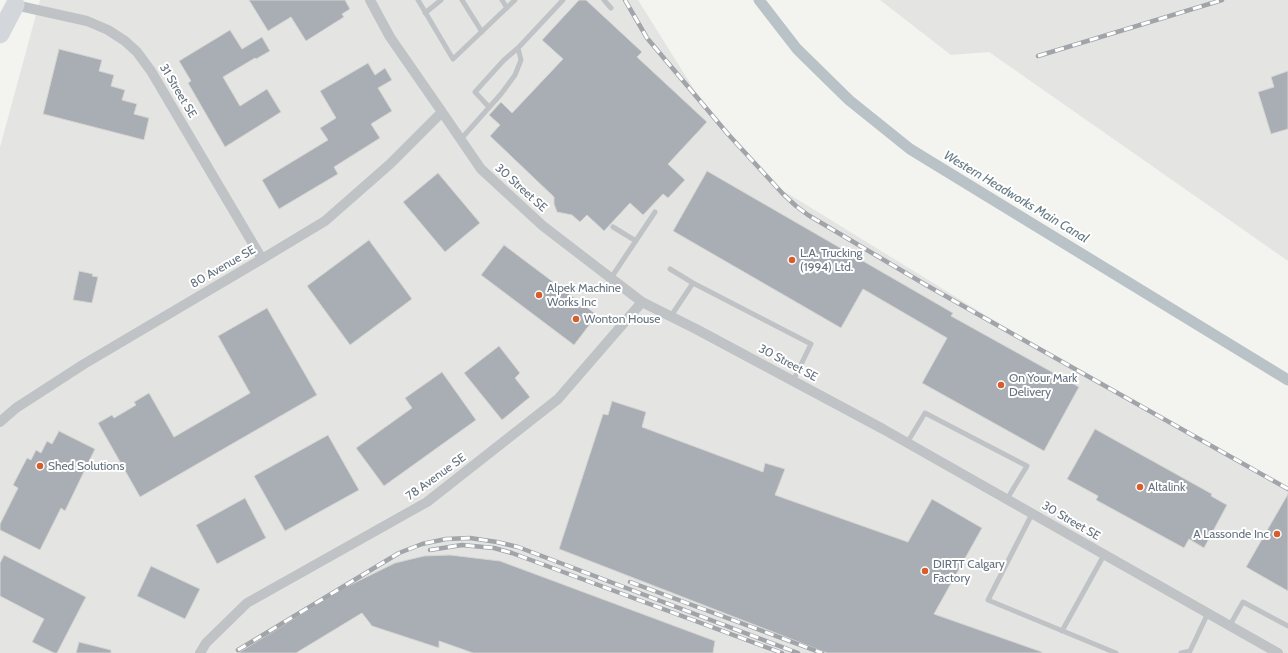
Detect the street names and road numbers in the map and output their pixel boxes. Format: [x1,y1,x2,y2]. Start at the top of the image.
street label: 31 Street SE [156,61,200,121]
street label: 30 Street SE [492,161,550,215]
street label: 80 Avenue SE [188,243,258,291]
street label: 30 Street SE [756,341,820,385]
street label: 78 Avenue SE [403,450,469,504]
street label: 30 Street SE [1039,499,1103,543]

